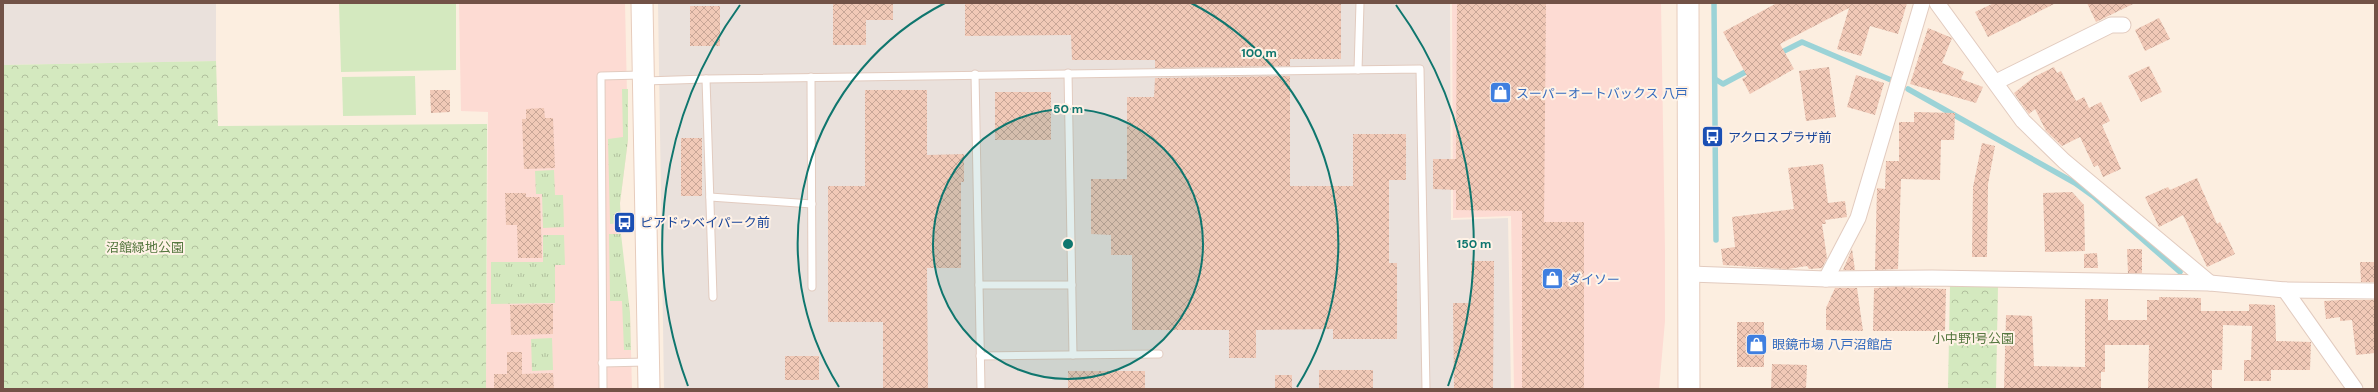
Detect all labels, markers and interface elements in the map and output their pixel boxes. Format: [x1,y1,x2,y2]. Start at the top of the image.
text: 100 m [1241,45,1277,61]
shop icon: スーパーオートバックス 八戸 [1488,80,1514,106]
place label: スーパーオートバックス 八戸 [1516,85,1688,102]
text: 50 m [1053,101,1083,117]
bus stop icon: アクロスプラザ前 [1699,124,1725,150]
place label: アクロスプラザ前 [1728,129,1831,146]
bus stop icon: ピアドゥベイパーク前 [611,209,637,235]
place label: ピアドゥベイパーク前 [640,214,770,231]
text: 150 m [1457,236,1491,252]
centre of rings [1061,237,1075,251]
park label: 沼館緑地公園 [106,239,184,256]
shop icon: ダイソー [1539,266,1565,292]
place label: ダイソー [1568,271,1620,288]
park label: 小中野1号公園 [1932,330,2014,347]
shop icon: 眼鏡市場 八戸沼館店 [1744,331,1770,357]
place label: 眼鏡市場 八戸沼館店 [1772,336,1892,353]

